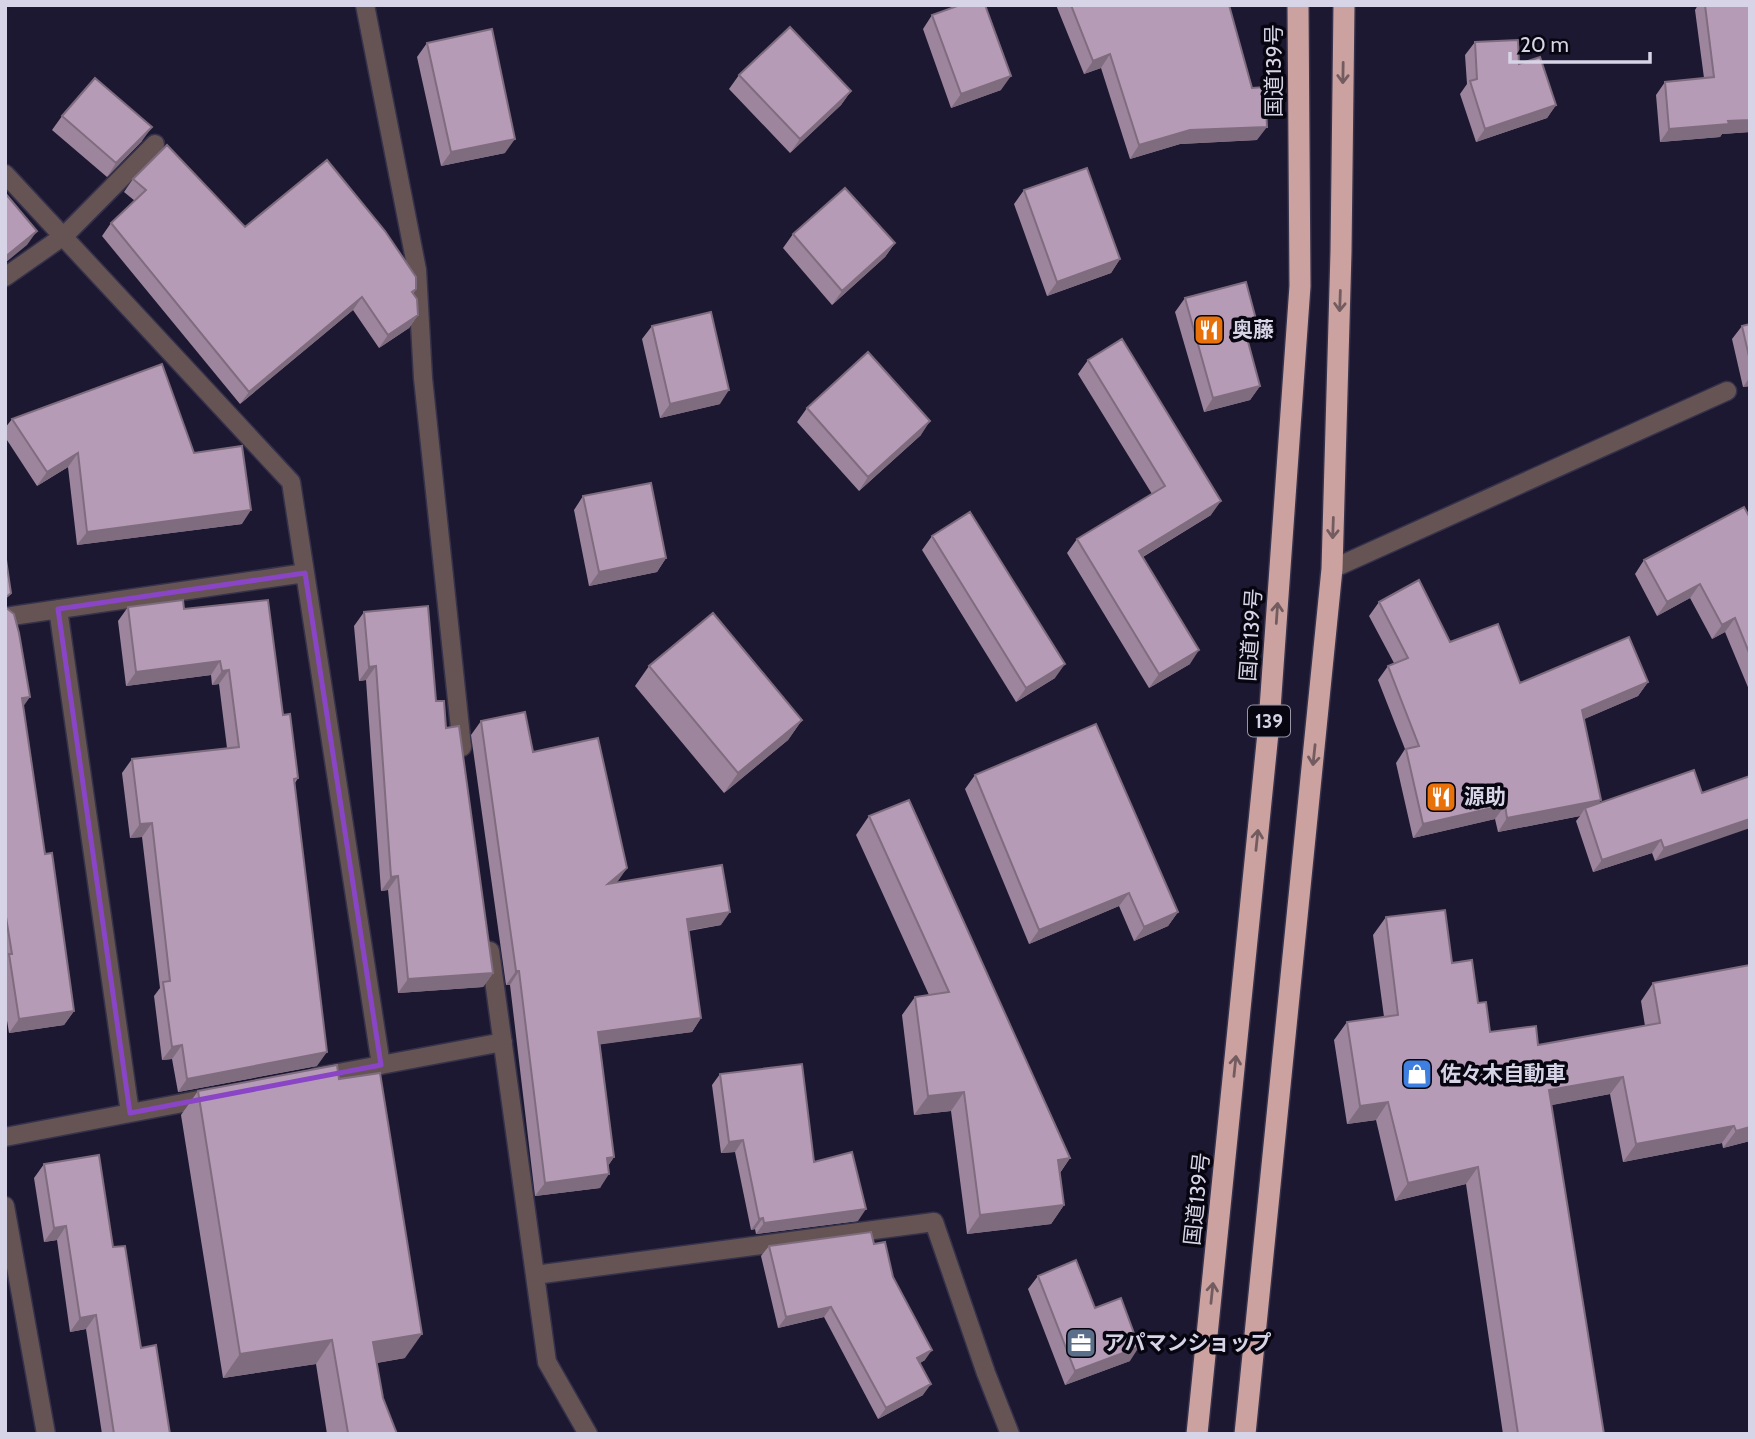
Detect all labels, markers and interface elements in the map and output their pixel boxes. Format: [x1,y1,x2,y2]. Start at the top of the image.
scale bar [1510,21,1650,65]
street label: 国道139号 [1261,24,1286,118]
text: 20 m [1520,32,1569,57]
one-way arrow [1336,62,1350,85]
one-way arrow [1333,289,1346,312]
restaurant icon: 奥藤 [1192,313,1226,347]
place label: 奥藤 [1232,317,1274,342]
one-way arrow [1326,517,1340,540]
street label: 国道139号 [1235,588,1266,682]
one-way arrow [1271,603,1284,625]
road number: 139 [1248,706,1290,736]
one-way arrow [1307,743,1320,766]
restaurant icon: 源助 [1424,780,1458,814]
place label: 源助 [1464,784,1506,809]
one-way arrow [1251,829,1264,852]
one-way arrow [1228,1056,1241,1078]
shop icon: 佐々木自動車 [1400,1057,1434,1091]
place label: 佐々木自動車 [1440,1061,1566,1086]
street label: 国道139号 [1179,1151,1214,1247]
one-way arrow [1205,1282,1218,1305]
office icon: アパマンショップ [1064,1326,1098,1360]
place label: アパマンショップ [1104,1330,1272,1355]

